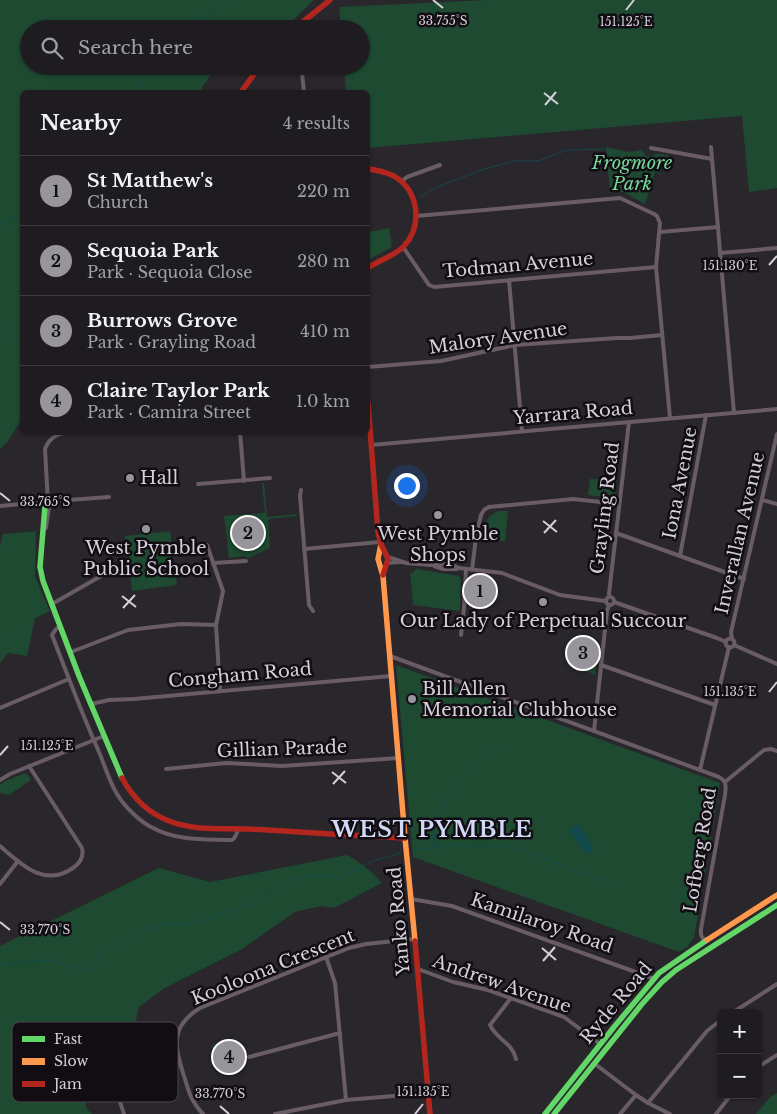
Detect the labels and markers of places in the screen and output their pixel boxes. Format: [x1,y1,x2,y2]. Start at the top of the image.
place label: Hall [140,467,178,489]
marker: Hall [124,472,136,484]
marker: West Pymble Shops [432,509,444,521]
pin: 2 [232,514,264,552]
marker: West Pymble Public School [140,523,152,535]
place label: West Pymble Shops [376,523,499,566]
place label: West Pymble Public School [83,537,209,580]
pin: 1 [464,572,496,610]
marker: Our Lady of Perpetual Succour [537,596,549,608]
place label: Our Lady of Perpetual Succour [400,610,687,632]
pin: 3 [567,634,599,672]
place label: Bill Allen Memorial Clubhouse [422,678,617,721]
marker: Bill Allen Memorial Clubhouse [406,693,418,705]
pin: 4 [213,1038,245,1076]

